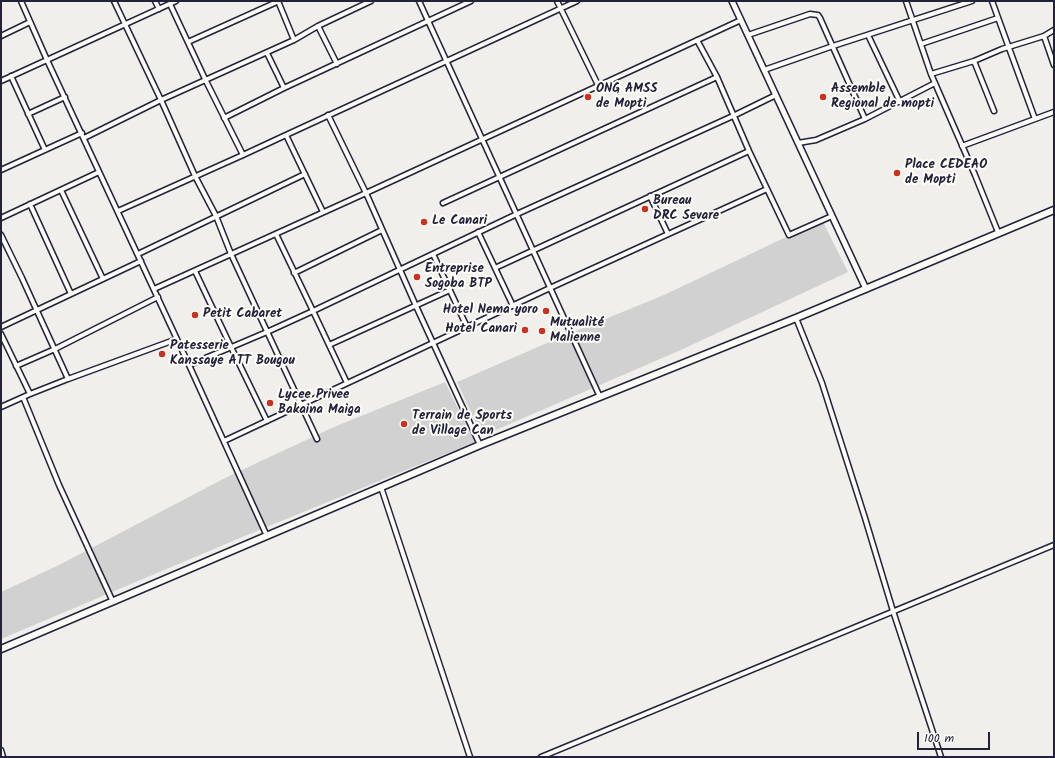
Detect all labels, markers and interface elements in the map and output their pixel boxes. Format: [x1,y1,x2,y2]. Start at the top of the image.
place label: ONG AMSS de Mopti [596,82,657,113]
place label: Assemble Regional de mopti [831,82,934,113]
marker: ONG AMSS de Mopti [583,92,593,102]
marker: Assemble Regional de mopti [818,92,828,102]
place label: Place CEDEAO de Mopti [905,158,987,189]
marker: Place CEDEAO de Mopti [892,168,902,178]
place label: Bureau DRC Sevare [653,194,719,225]
marker: Bureau DRC Sevare [640,204,650,214]
place label: Le Canari [432,214,487,230]
marker: Le Canari [419,217,429,227]
place label: Entreprise Sogoba BTP [425,262,492,293]
marker: Entreprise Sogoba BTP [412,272,422,282]
place label: Hotel Nema yoro [443,303,538,319]
marker: Hotel Nema yoro [541,306,551,316]
place label: Petit Cabaret [203,307,282,323]
marker: Petit Cabaret [190,310,200,320]
place label: Mutualité Malienne [550,316,604,347]
place label: Hotel Canari [445,322,517,338]
marker: Hotel Canari [520,325,530,335]
marker: Mutualité Malienne [537,326,547,336]
place label: Patesserie Kanssaye ATT Bougou [170,339,295,370]
marker: Patesserie Kanssaye ATT Bougou [157,349,167,359]
place label: Lycee Privee Bakaina Maiga [278,388,361,419]
marker: Lycee Privee Bakaina Maiga [265,398,275,408]
place label: Terrain de Sports de Village Can [412,409,512,440]
marker: Terrain de Sports de Village Can [399,419,409,429]
scale bar [919,724,992,750]
text: 100 m [924,729,954,748]

